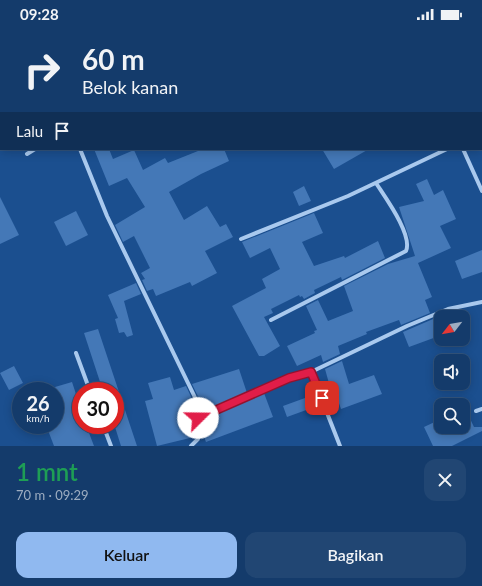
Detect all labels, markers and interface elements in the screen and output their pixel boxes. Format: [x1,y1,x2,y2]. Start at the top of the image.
text: 09:28 [20,5,59,23]
text: 60 m [82,42,145,76]
icon: right [16,44,68,96]
text: Belok kanan [82,76,178,98]
icon: arrive [51,120,73,142]
text: Lalu [16,122,43,140]
north arrow [434,310,470,346]
map controls [434,310,470,434]
button: sound [434,354,470,390]
pin [305,381,339,415]
speed limit sign: 30 [72,382,124,434]
icon: arrive [311,387,333,409]
text: 26 [26,391,50,415]
position arrow [177,397,219,439]
button: search [434,398,470,434]
text: km/h [26,412,50,424]
text: 1 mnt [16,457,78,486]
button: close [424,459,466,501]
text: 70 m · 09:29 [16,487,89,503]
button: Keluar [16,532,237,578]
button: Bagikan [245,532,466,578]

